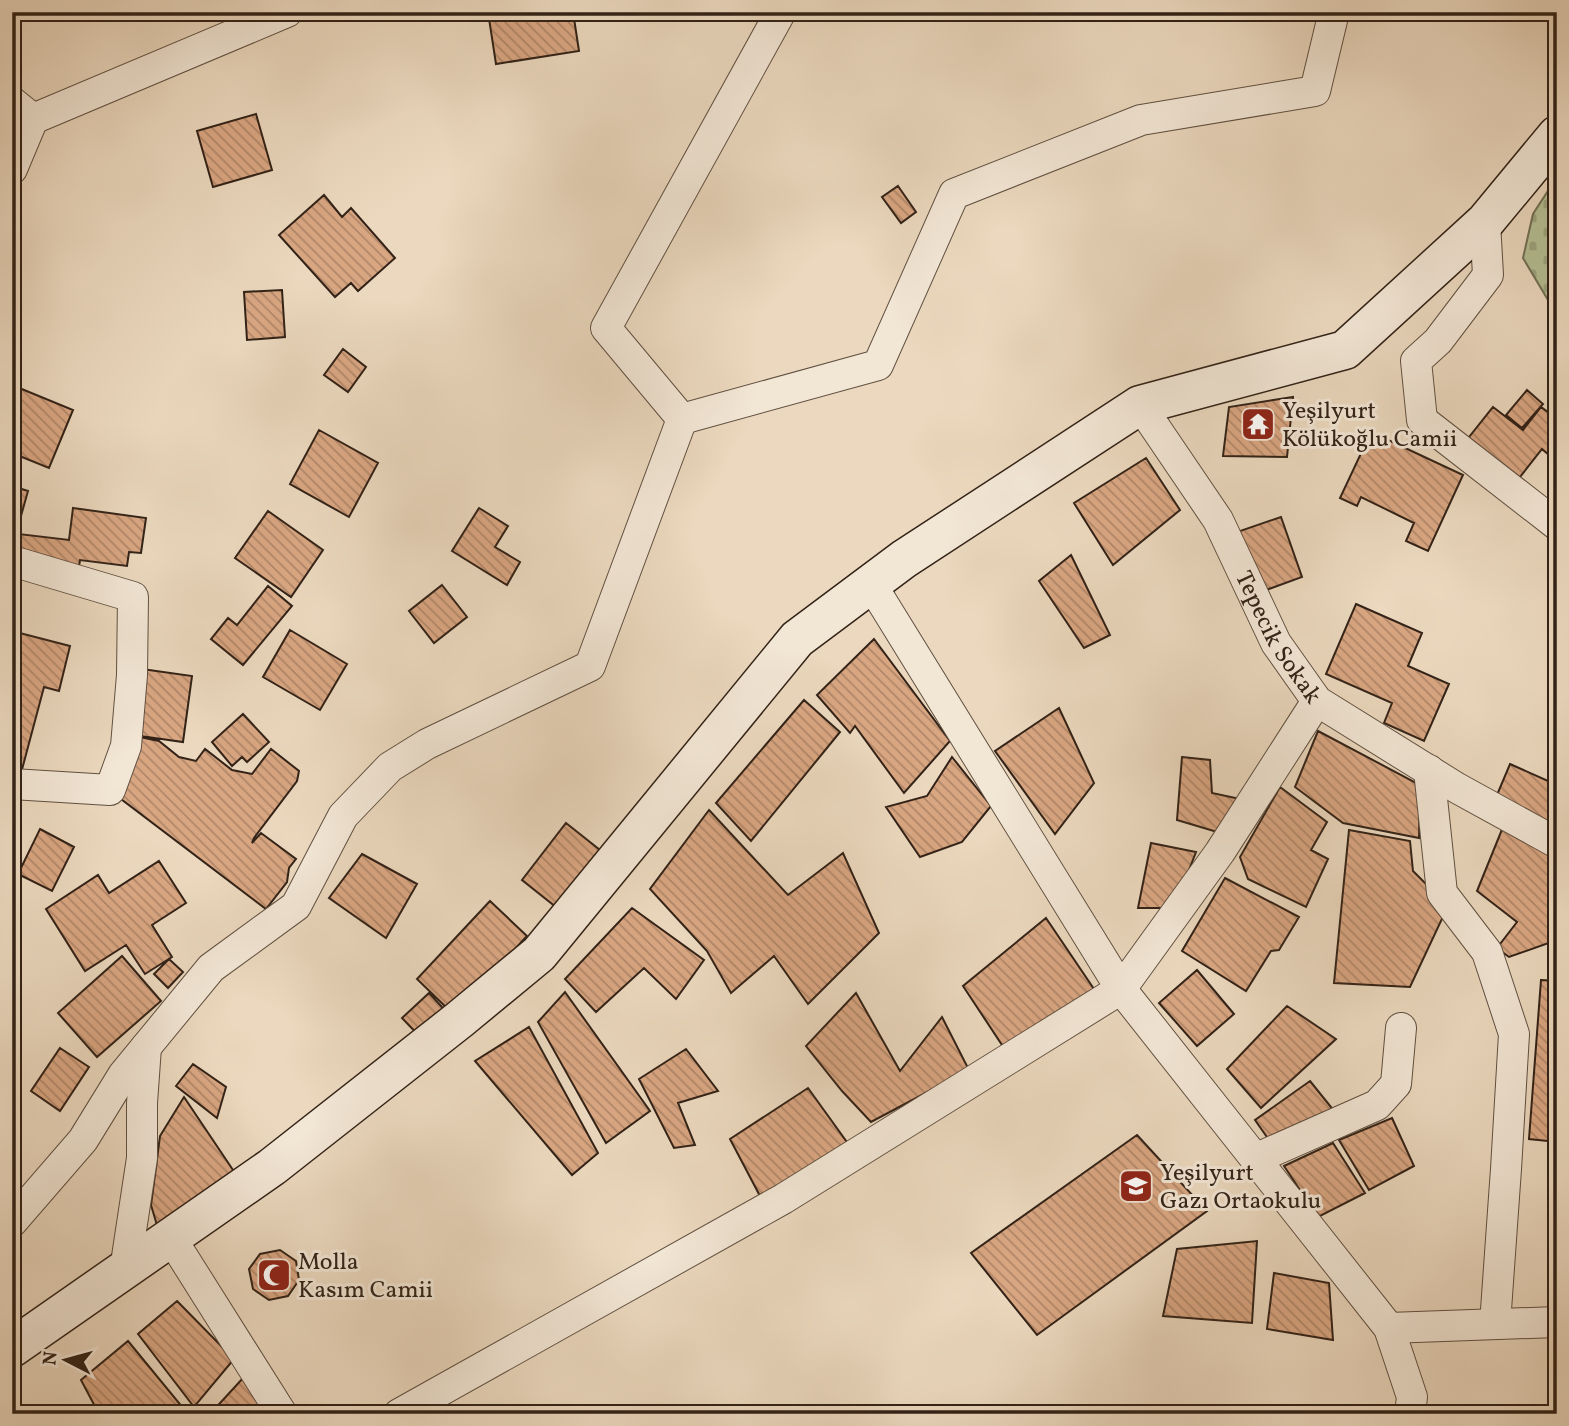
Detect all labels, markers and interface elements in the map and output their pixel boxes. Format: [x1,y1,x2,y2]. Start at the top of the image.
place label: Yeşilyurt Kölükoğlu Camii [1282,395,1457,457]
temple icon: Yeşilyurt Kölükoğlu Camii [1239,405,1277,443]
street label: Tepecik Sokak [1225,566,1329,711]
place label: Yeşilyurt Gazı Ortaokulu [1160,1157,1321,1219]
school or university icon: Yeşilyurt Gazı Ortaokulu [1117,1167,1155,1205]
place label: Molla Kasım Camii [298,1246,433,1308]
mosque icon: Molla Kasım Camii [255,1256,293,1294]
north arrow [32,1324,102,1394]
text: N [37,1350,65,1367]

